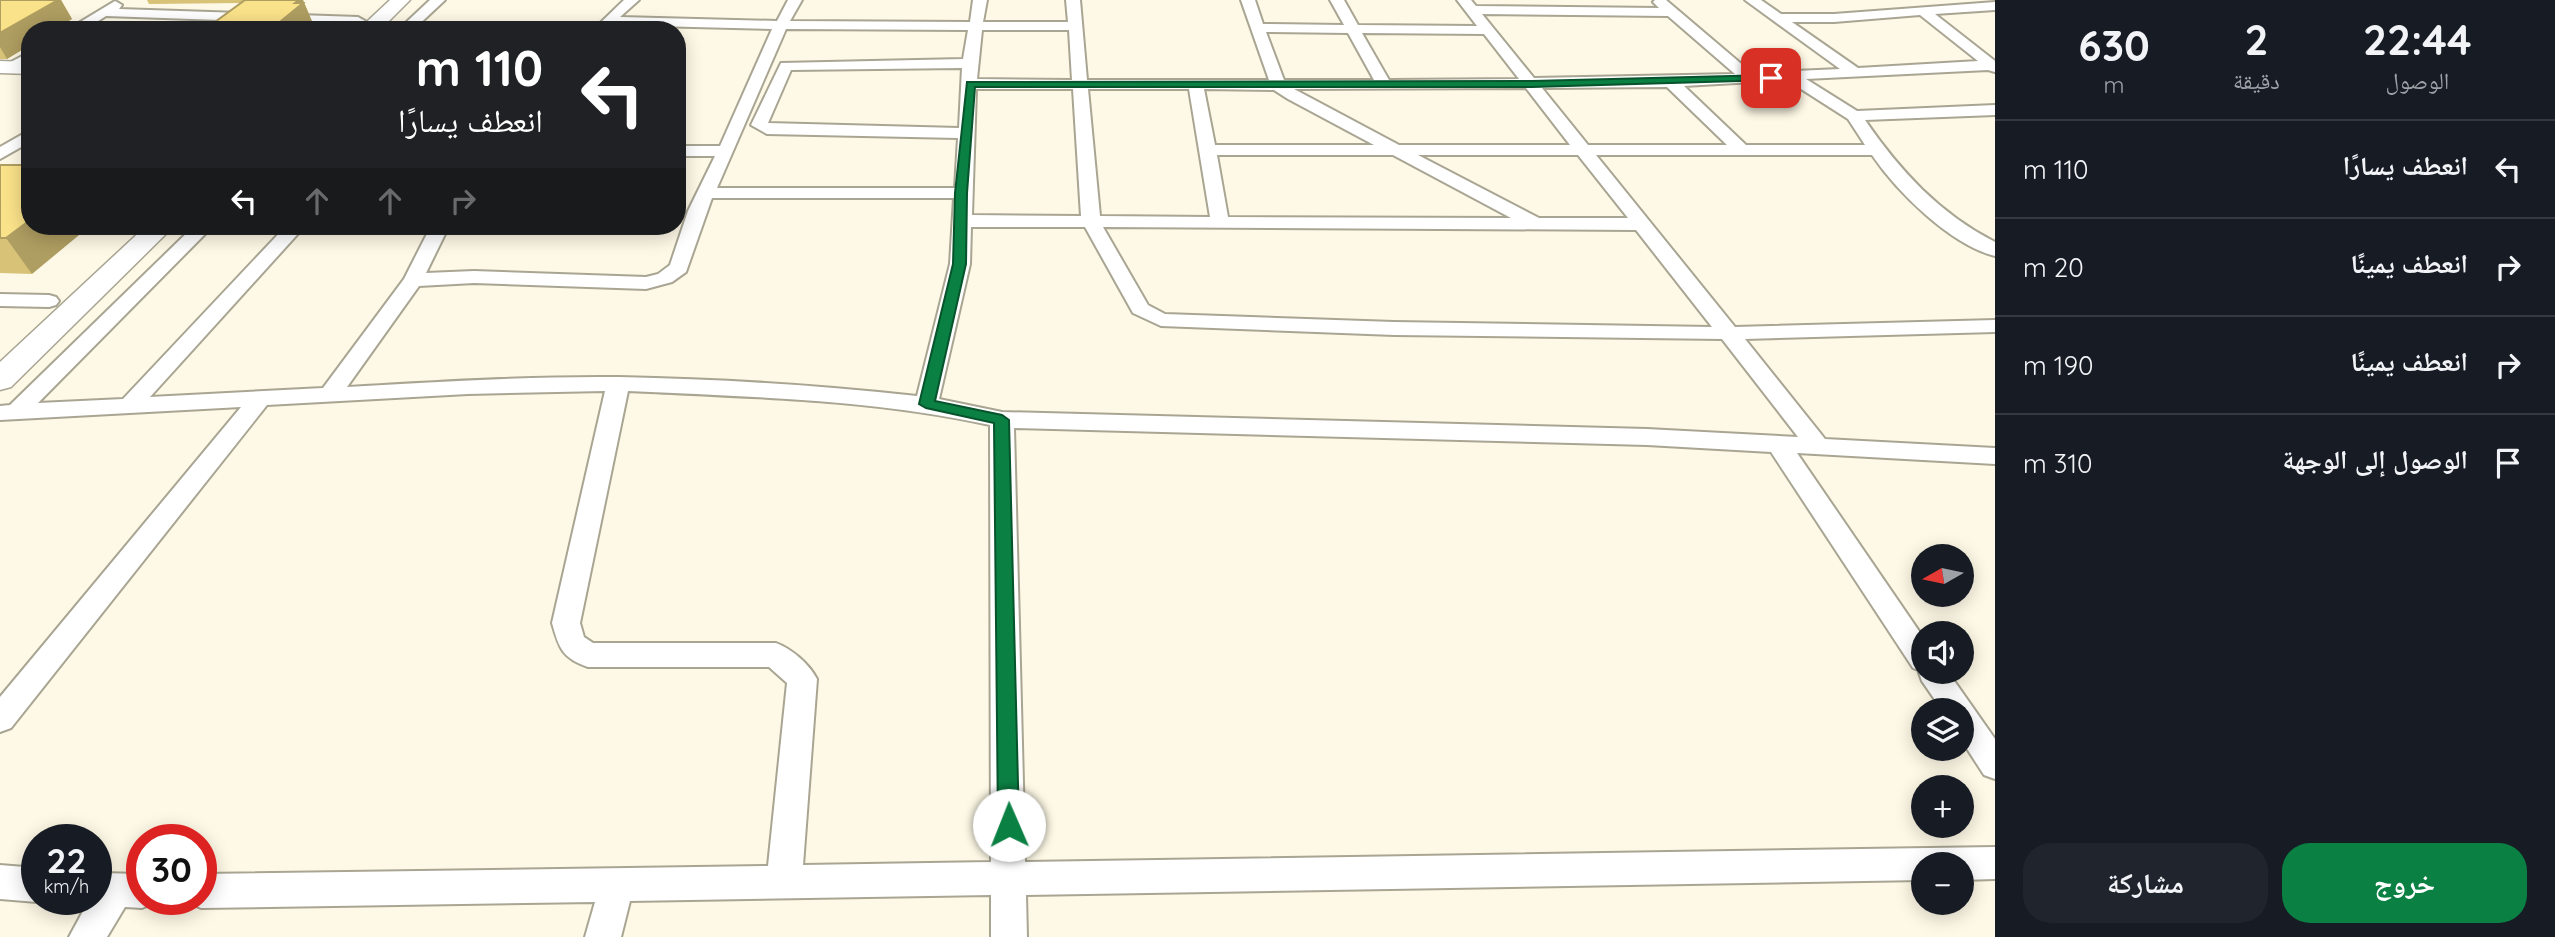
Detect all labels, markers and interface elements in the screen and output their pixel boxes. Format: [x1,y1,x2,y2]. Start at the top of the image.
text: 2 [2245,13,2268,66]
text: 22:44 [2363,13,2472,66]
text: 630 [2078,19,2150,72]
text: 110 m [416,37,543,98]
pin [1741,48,1801,108]
icon: left [567,49,658,140]
icon: arrive [1752,59,1790,97]
text: دقيقة [2233,66,2280,95]
text: الوصول [2386,66,2449,95]
text: m [2104,70,2125,99]
text: انعطف يسارًا [398,100,543,140]
text: انعطف يسارًا [2343,149,2468,182]
icon: left [2489,150,2527,188]
text: 110 m [2023,153,2089,186]
icon: left [225,182,263,220]
icon: ahead [298,182,336,220]
icon: ahead [371,182,409,220]
icon: right [444,182,482,220]
text: انعطف يمينًا [2350,247,2468,280]
icon: right [2489,248,2527,286]
text: 20 m [2023,251,2084,284]
text: انعطف يمينًا [2350,345,2468,378]
icon: right [2489,346,2527,384]
text: 190 m [2023,349,2093,382]
text: الوصول إلى الوجهة [2282,443,2468,476]
icon: arrive [2489,444,2527,482]
text: 310 m [2023,447,2093,480]
north arrow [1911,544,1974,607]
map controls [1911,544,1974,915]
button: sound [1911,621,1974,684]
button: layers [1911,698,1974,761]
button: + [1911,775,1974,838]
position arrow [972,788,1046,862]
speed limit sign: 30 [126,824,217,915]
text: 22 [47,838,86,882]
button: مشاركة [2023,843,2268,923]
button: خروج [2282,843,2527,923]
button: − [1911,852,1974,915]
text: km/h [44,875,89,898]

